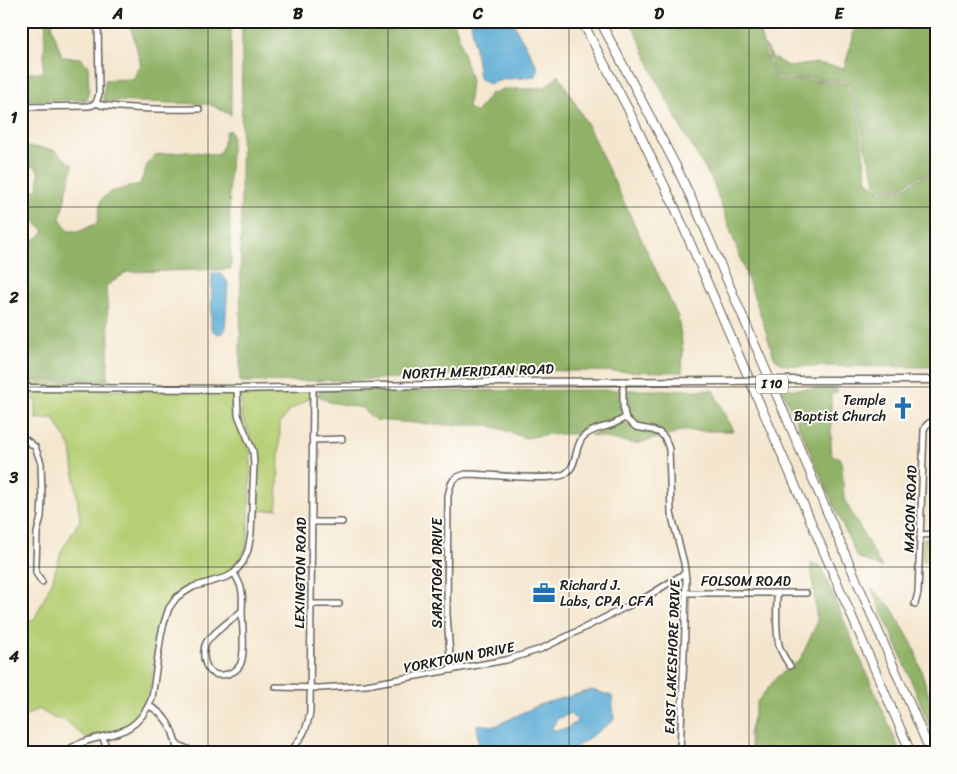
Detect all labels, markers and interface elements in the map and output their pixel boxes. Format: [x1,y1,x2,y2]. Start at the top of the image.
text: A [112,0,123,28]
text: B [293,0,304,28]
text: C [472,0,484,28]
text: D [654,0,664,28]
text: E [835,0,845,28]
text: 1 [11,103,18,132]
text: 2 [8,283,19,312]
street label: NORTH MERIDIAN ROAD [402,356,555,387]
road number: I 10 [756,374,788,394]
place label: Temple Baptist Church [794,388,886,429]
church icon: Temple Baptist Church [890,395,916,421]
text: 3 [9,463,19,492]
street label: MACON ROAD [896,464,925,553]
street label: LEXINGTON ROAD [287,516,314,629]
street label: SARATOGA DRIVE [425,517,450,628]
street label: FOLSOM ROAD [701,569,792,594]
place label: Richard J. Labs, CPA, CFA [560,573,654,614]
street label: EAST LAKESHORE DRIVE [657,578,688,735]
office icon: Richard J. Labs, CPA, CFA [531,580,557,606]
street label: YORKTOWN DRIVE [402,634,518,680]
text: 4 [8,642,19,671]

